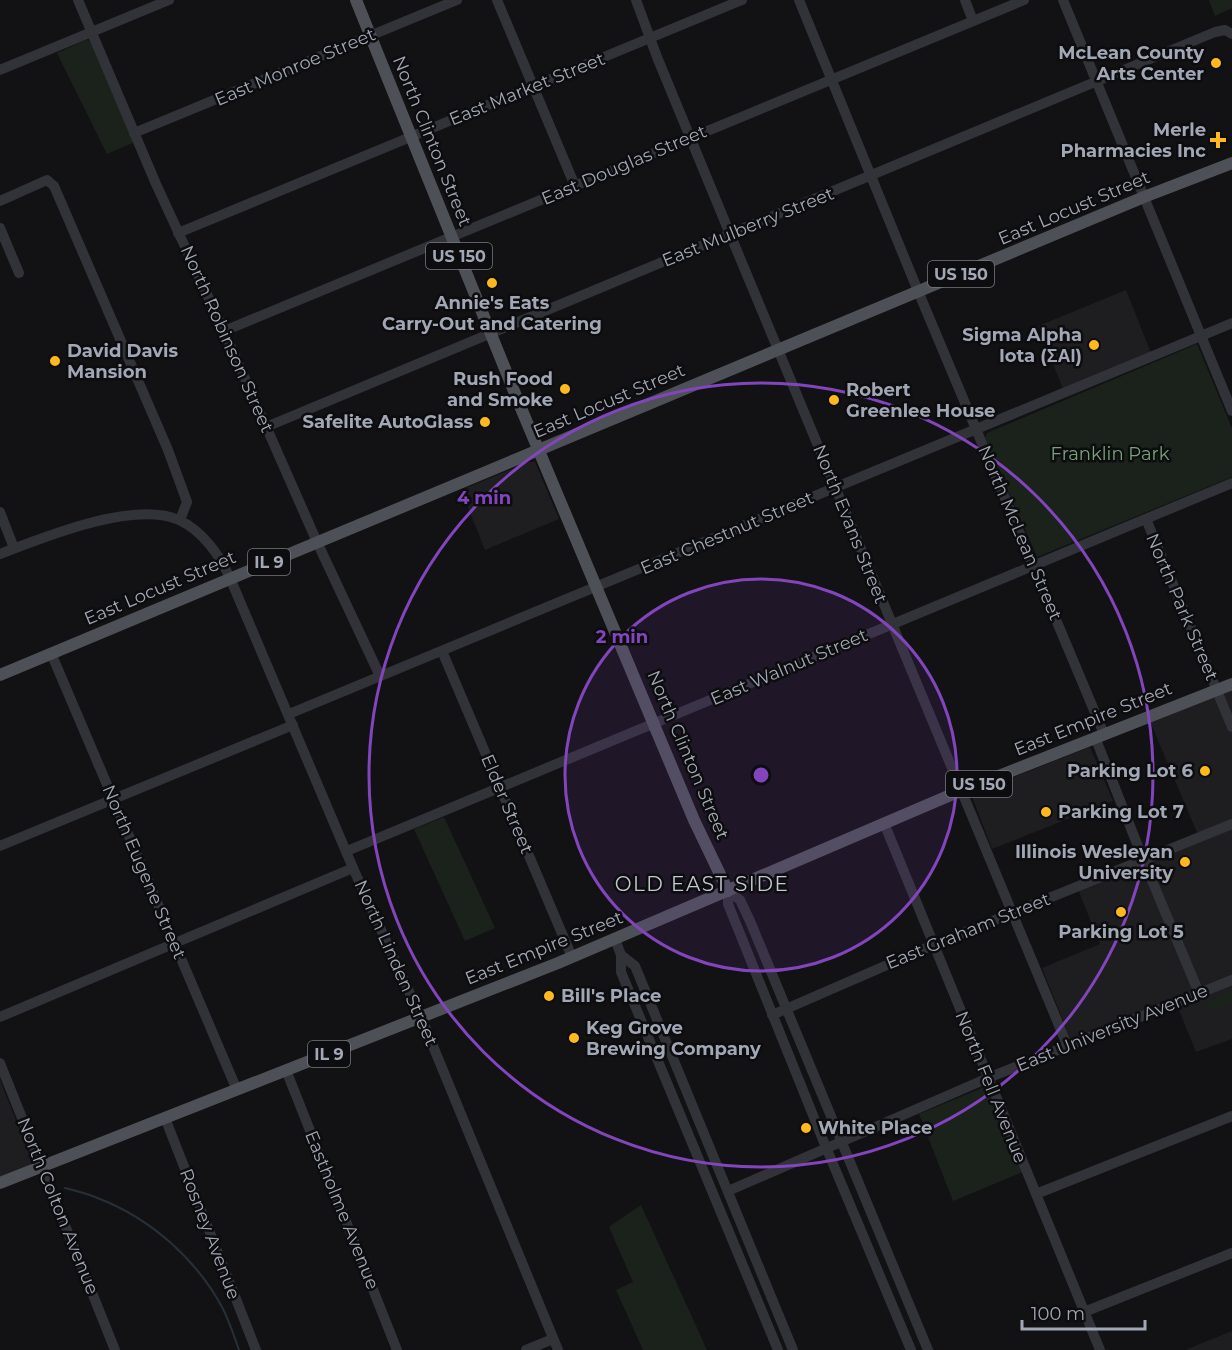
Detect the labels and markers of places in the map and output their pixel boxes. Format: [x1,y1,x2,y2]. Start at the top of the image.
place label: McLean County Arts Center [1058,42,1204,85]
marker: McLean County Arts Center [1209,56,1223,70]
place label: Merle Pharmacies Inc [1060,119,1206,162]
marker: Merle Pharmacies Inc [1211,133,1225,147]
marker: Annie's Eats Carry-Out and Catering [485,276,499,290]
place label: Annie's Eats Carry-Out and Catering [382,292,602,335]
place label: Sigma Alpha Iota (ΣΑΙ) [962,324,1082,367]
marker: Sigma Alpha Iota (ΣΑΙ) [1087,338,1101,352]
place label: David Davis Mansion [67,340,179,383]
marker: David Davis Mansion [48,354,62,368]
place label: Rush Food and Smoke [447,368,553,411]
place label: Robert Greenlee House [846,379,995,422]
marker: Rush Food and Smoke [558,382,572,396]
marker: Robert Greenlee House [827,393,841,407]
place label: Safelite AutoGlass [303,411,473,433]
marker: Safelite AutoGlass [478,415,492,429]
place label: Parking Lot 6 [1067,760,1194,782]
marker: Parking Lot 6 [1198,764,1212,778]
centre of rings [751,765,771,785]
place label: Parking Lot 7 [1058,801,1184,823]
marker: Parking Lot 7 [1039,805,1053,819]
place label: Illinois Wesleyan University [1015,841,1173,884]
marker: Illinois Wesleyan University [1178,855,1192,869]
marker: Parking Lot 5 [1114,905,1128,919]
place label: Parking Lot 5 [1058,921,1184,943]
place label: Bill's Place [561,985,661,1007]
marker: Bill's Place [542,989,556,1003]
place label: Keg Grove Brewing Company [586,1017,761,1060]
marker: Keg Grove Brewing Company [567,1031,581,1045]
place label: White Place [818,1117,932,1139]
marker: White Place [799,1121,813,1135]

